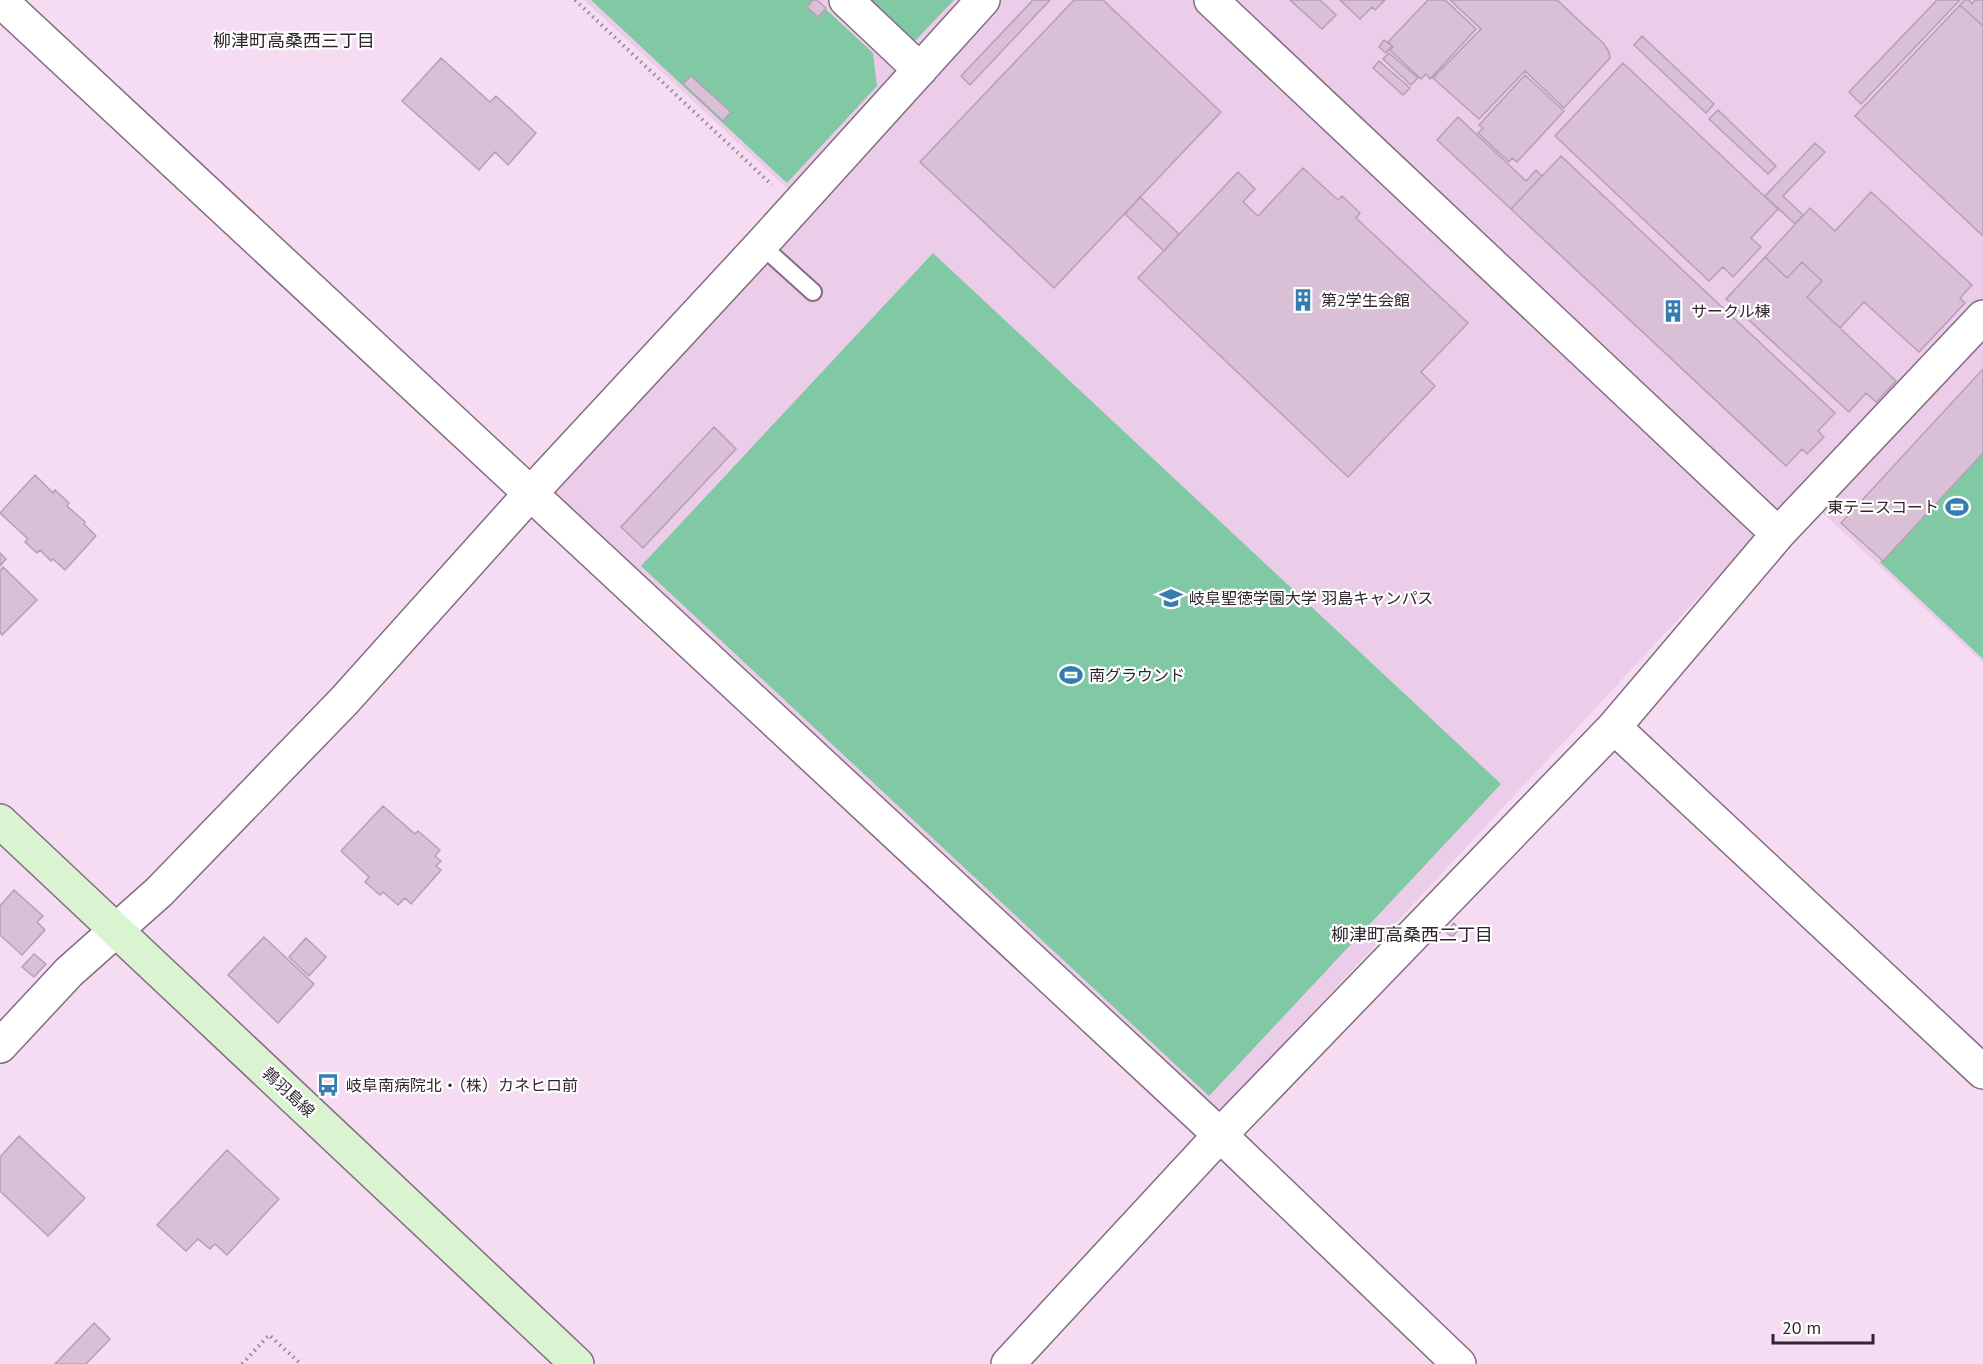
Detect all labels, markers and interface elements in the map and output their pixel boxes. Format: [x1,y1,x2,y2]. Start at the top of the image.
district label: 柳津町高桑西三丁目 [213,29,375,52]
building icon: 第2学生会館 [1290,287,1316,313]
place label: 第2学生会館 [1321,290,1410,310]
building icon: サークル棟 [1660,298,1686,324]
place label: サークル棟 [1691,301,1771,321]
sports icon: 東テニスコート [1944,494,1970,520]
place label: 東テニスコート [1827,497,1939,517]
school or university icon: 岐阜聖徳学園大学 羽島キャンパス [1158,585,1184,611]
place label: 岐阜聖徳学園大学 羽島キャンパス [1189,588,1433,608]
sports icon: 南グラウンド [1058,662,1084,688]
place label: 南グラウンド [1089,665,1185,685]
district label: 柳津町高桑西二丁目 [1331,923,1493,946]
street label: 鶉羽島線 [259,1063,319,1121]
bus stop icon: 岐阜南病院北・（株）カネヒロ前 [315,1072,341,1098]
place label: 岐阜南病院北・（株）カネヒロ前 [346,1075,578,1095]
scale bar [1773,1307,1874,1345]
text: 20 m [1782,1316,1821,1339]

